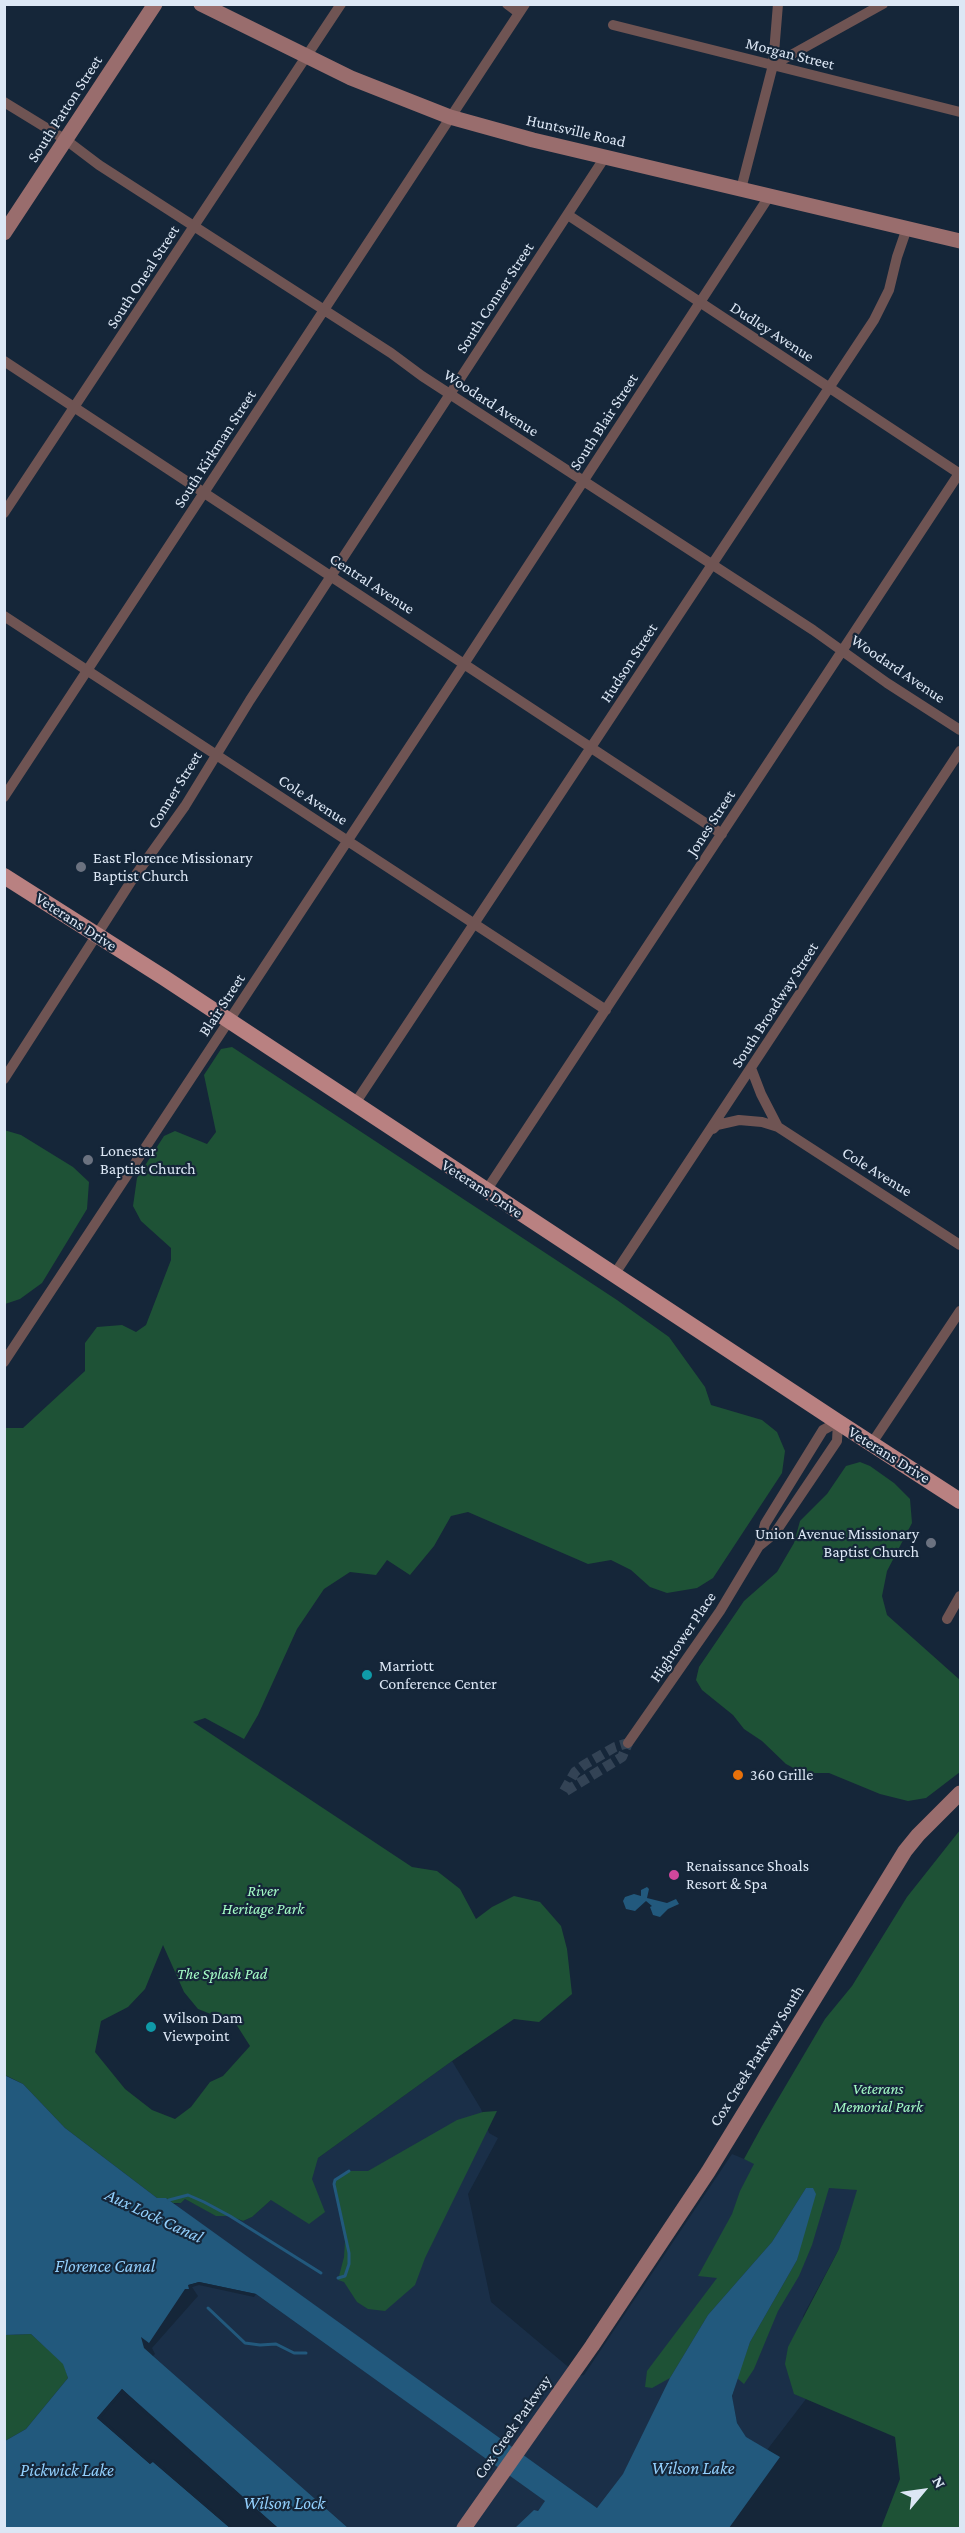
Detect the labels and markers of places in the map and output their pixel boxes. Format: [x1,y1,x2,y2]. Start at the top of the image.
place label: East Florence Missionary Baptist Church [93,848,253,886]
marker: East Florence Missionary Baptist Church [74,860,88,874]
place label: Lonestar Baptist Church [100,1141,196,1179]
marker: Lonestar Baptist Church [81,1153,95,1167]
place label: Union Avenue Missionary Baptist Church [755,1524,919,1562]
marker: Union Avenue Missionary Baptist Church [924,1536,938,1550]
place label: Marriott Conference Center [379,1656,497,1694]
marker: Marriott Conference Center [360,1668,374,1682]
place label: 360 Grille [750,1765,813,1785]
marker: 360 Grille [731,1768,745,1782]
place label: Renaissance Shoals Resort & Spa [686,1856,809,1894]
marker: Renaissance Shoals Resort & Spa [667,1868,681,1882]
place label: Wilson Dam Viewpoint [163,2008,243,2046]
marker: Wilson Dam Viewpoint [144,2020,158,2034]

